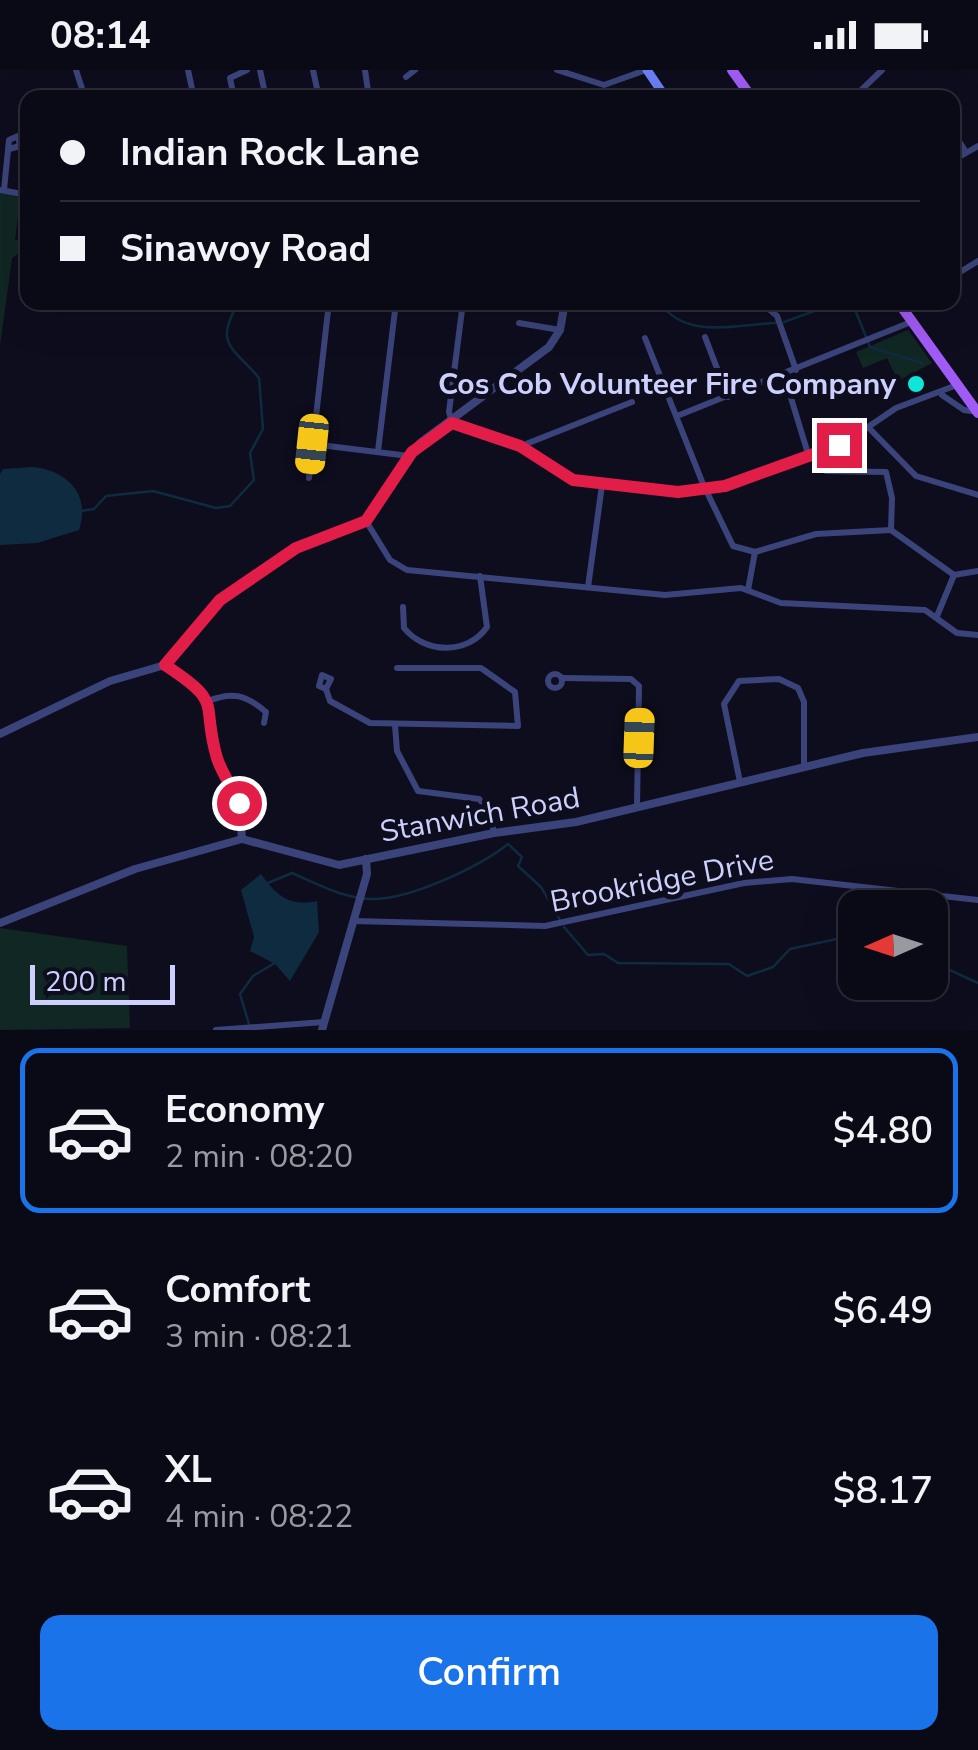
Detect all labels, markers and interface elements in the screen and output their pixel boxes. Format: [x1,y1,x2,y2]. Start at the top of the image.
text: 08:14 [50,10,151,61]
text: Indian Rock Lane [120,127,420,178]
text: Sinawoy Road [120,223,371,274]
place label: Cos Cob Volunteer Fire Company [438,364,896,405]
marker: Cos Cob Volunteer Fire Company [905,373,927,395]
car [294,413,330,475]
route end [817,423,862,468]
car [623,707,655,769]
street label: Stanwich Road [377,777,583,853]
route start [217,781,262,826]
street label: Brookridge Drive [547,839,777,923]
north arrow [838,890,948,1000]
map controls [838,890,948,1000]
scale bar [30,960,175,1004]
text: 200 m [45,963,127,1001]
text: Economy [165,1084,324,1135]
icon: car [45,1086,135,1176]
text: $4.80 [833,1105,933,1156]
text: 2 min · 08:20 [165,1135,353,1178]
text: Comfort [165,1264,310,1315]
icon: car [45,1266,135,1356]
text: $6.49 [833,1285,933,1336]
text: 3 min · 08:21 [165,1315,353,1358]
text: XL [165,1444,212,1495]
icon: car [45,1446,135,1536]
text: $8.17 [833,1465,933,1516]
text: 4 min · 08:22 [165,1495,353,1538]
button: Confirm [40,1615,938,1730]

